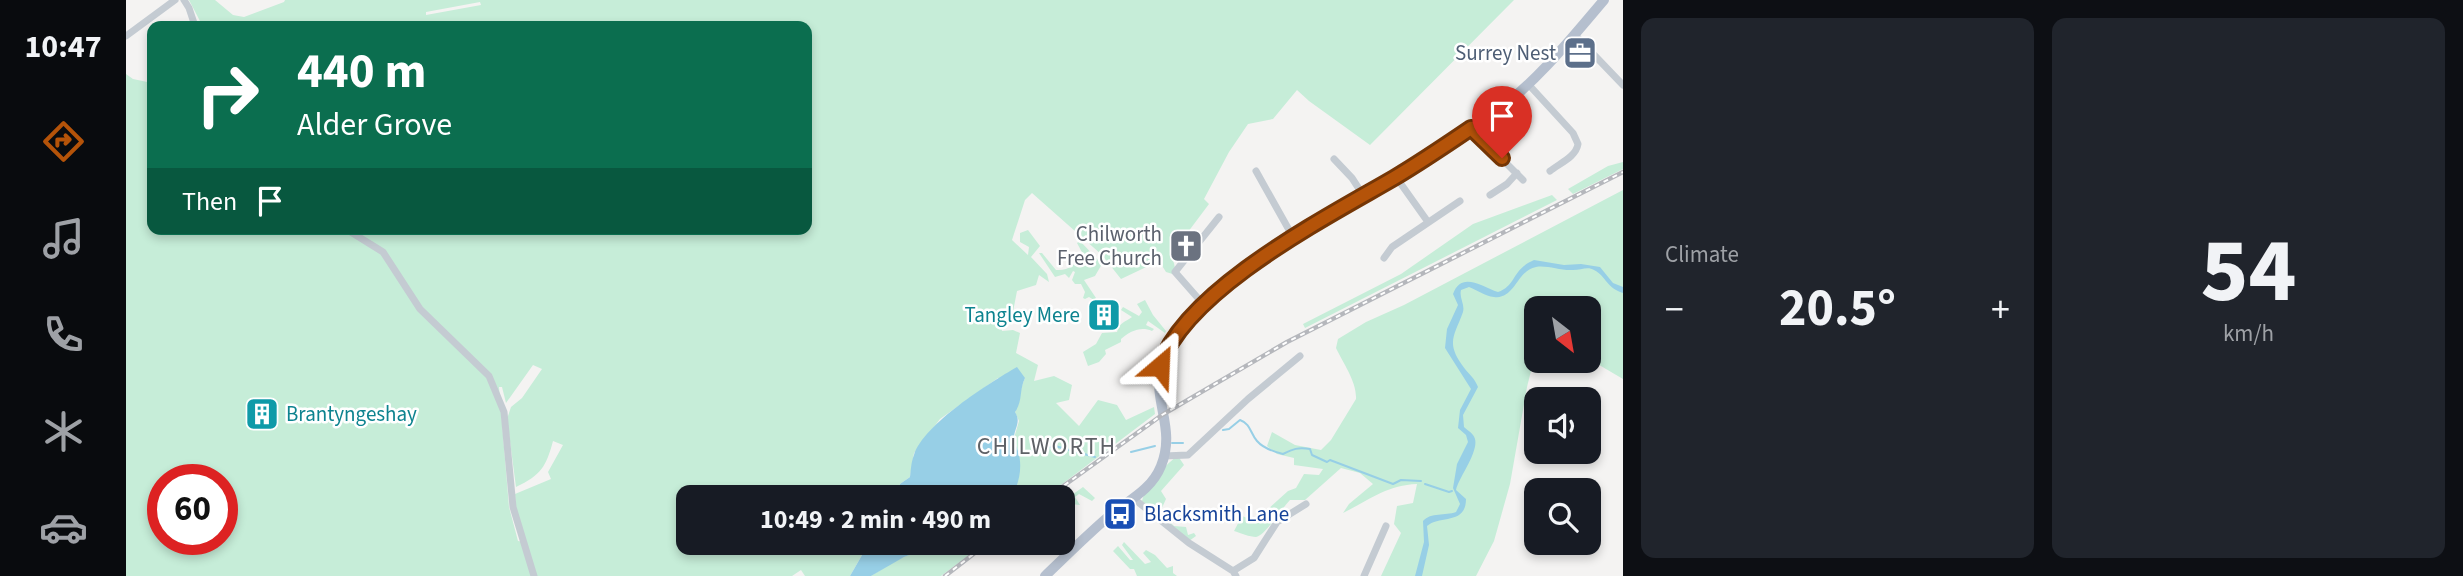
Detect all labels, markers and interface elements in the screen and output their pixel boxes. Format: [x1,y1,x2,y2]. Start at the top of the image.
text: 10:47 [24,24,102,70]
office icon: Surrey Nest [1561,34,1599,72]
text: 440 m [297,37,426,107]
place label: Surrey Nest [1455,38,1556,68]
icon: right [182,49,273,140]
pin [1472,86,1532,158]
icon: arrive [1483,97,1521,135]
text: Alder Grove [297,102,452,148]
icon: directions [39,117,88,166]
icon: arrive [251,182,289,220]
text: Then [182,183,237,220]
text: 54 [2200,207,2297,336]
icon: music [39,214,88,263]
place label: Chilworth Free Church [1057,219,1162,273]
church icon: Chilworth Free Church [1167,227,1205,265]
text: Climate [1665,238,1739,271]
text: 20.5° [1779,272,1896,346]
text: − [1665,283,1684,337]
text: + [1991,283,2010,337]
building icon: Tangley Mere [1085,296,1123,334]
north arrow [1524,296,1601,373]
map controls [1524,296,1601,555]
place label: Tangley Mere [965,300,1080,330]
icon: phone [39,310,88,359]
text: km/h [2223,317,2274,350]
position arrow [1123,329,1197,403]
button: sound [1524,387,1601,464]
building icon: Brantyngeshay [243,395,281,433]
place label: Brantyngeshay [286,399,417,429]
icon: climate [39,407,88,456]
district label: CHILWORTH [977,429,1117,464]
speed limit sign: 60 [147,464,238,555]
button: search [1524,478,1601,555]
bus stop icon: Blacksmith Lane [1101,495,1139,533]
place label: Blacksmith Lane [1144,499,1289,529]
text: 10:49 · 2 min · 490 m [760,501,991,538]
icon: car [39,503,88,552]

